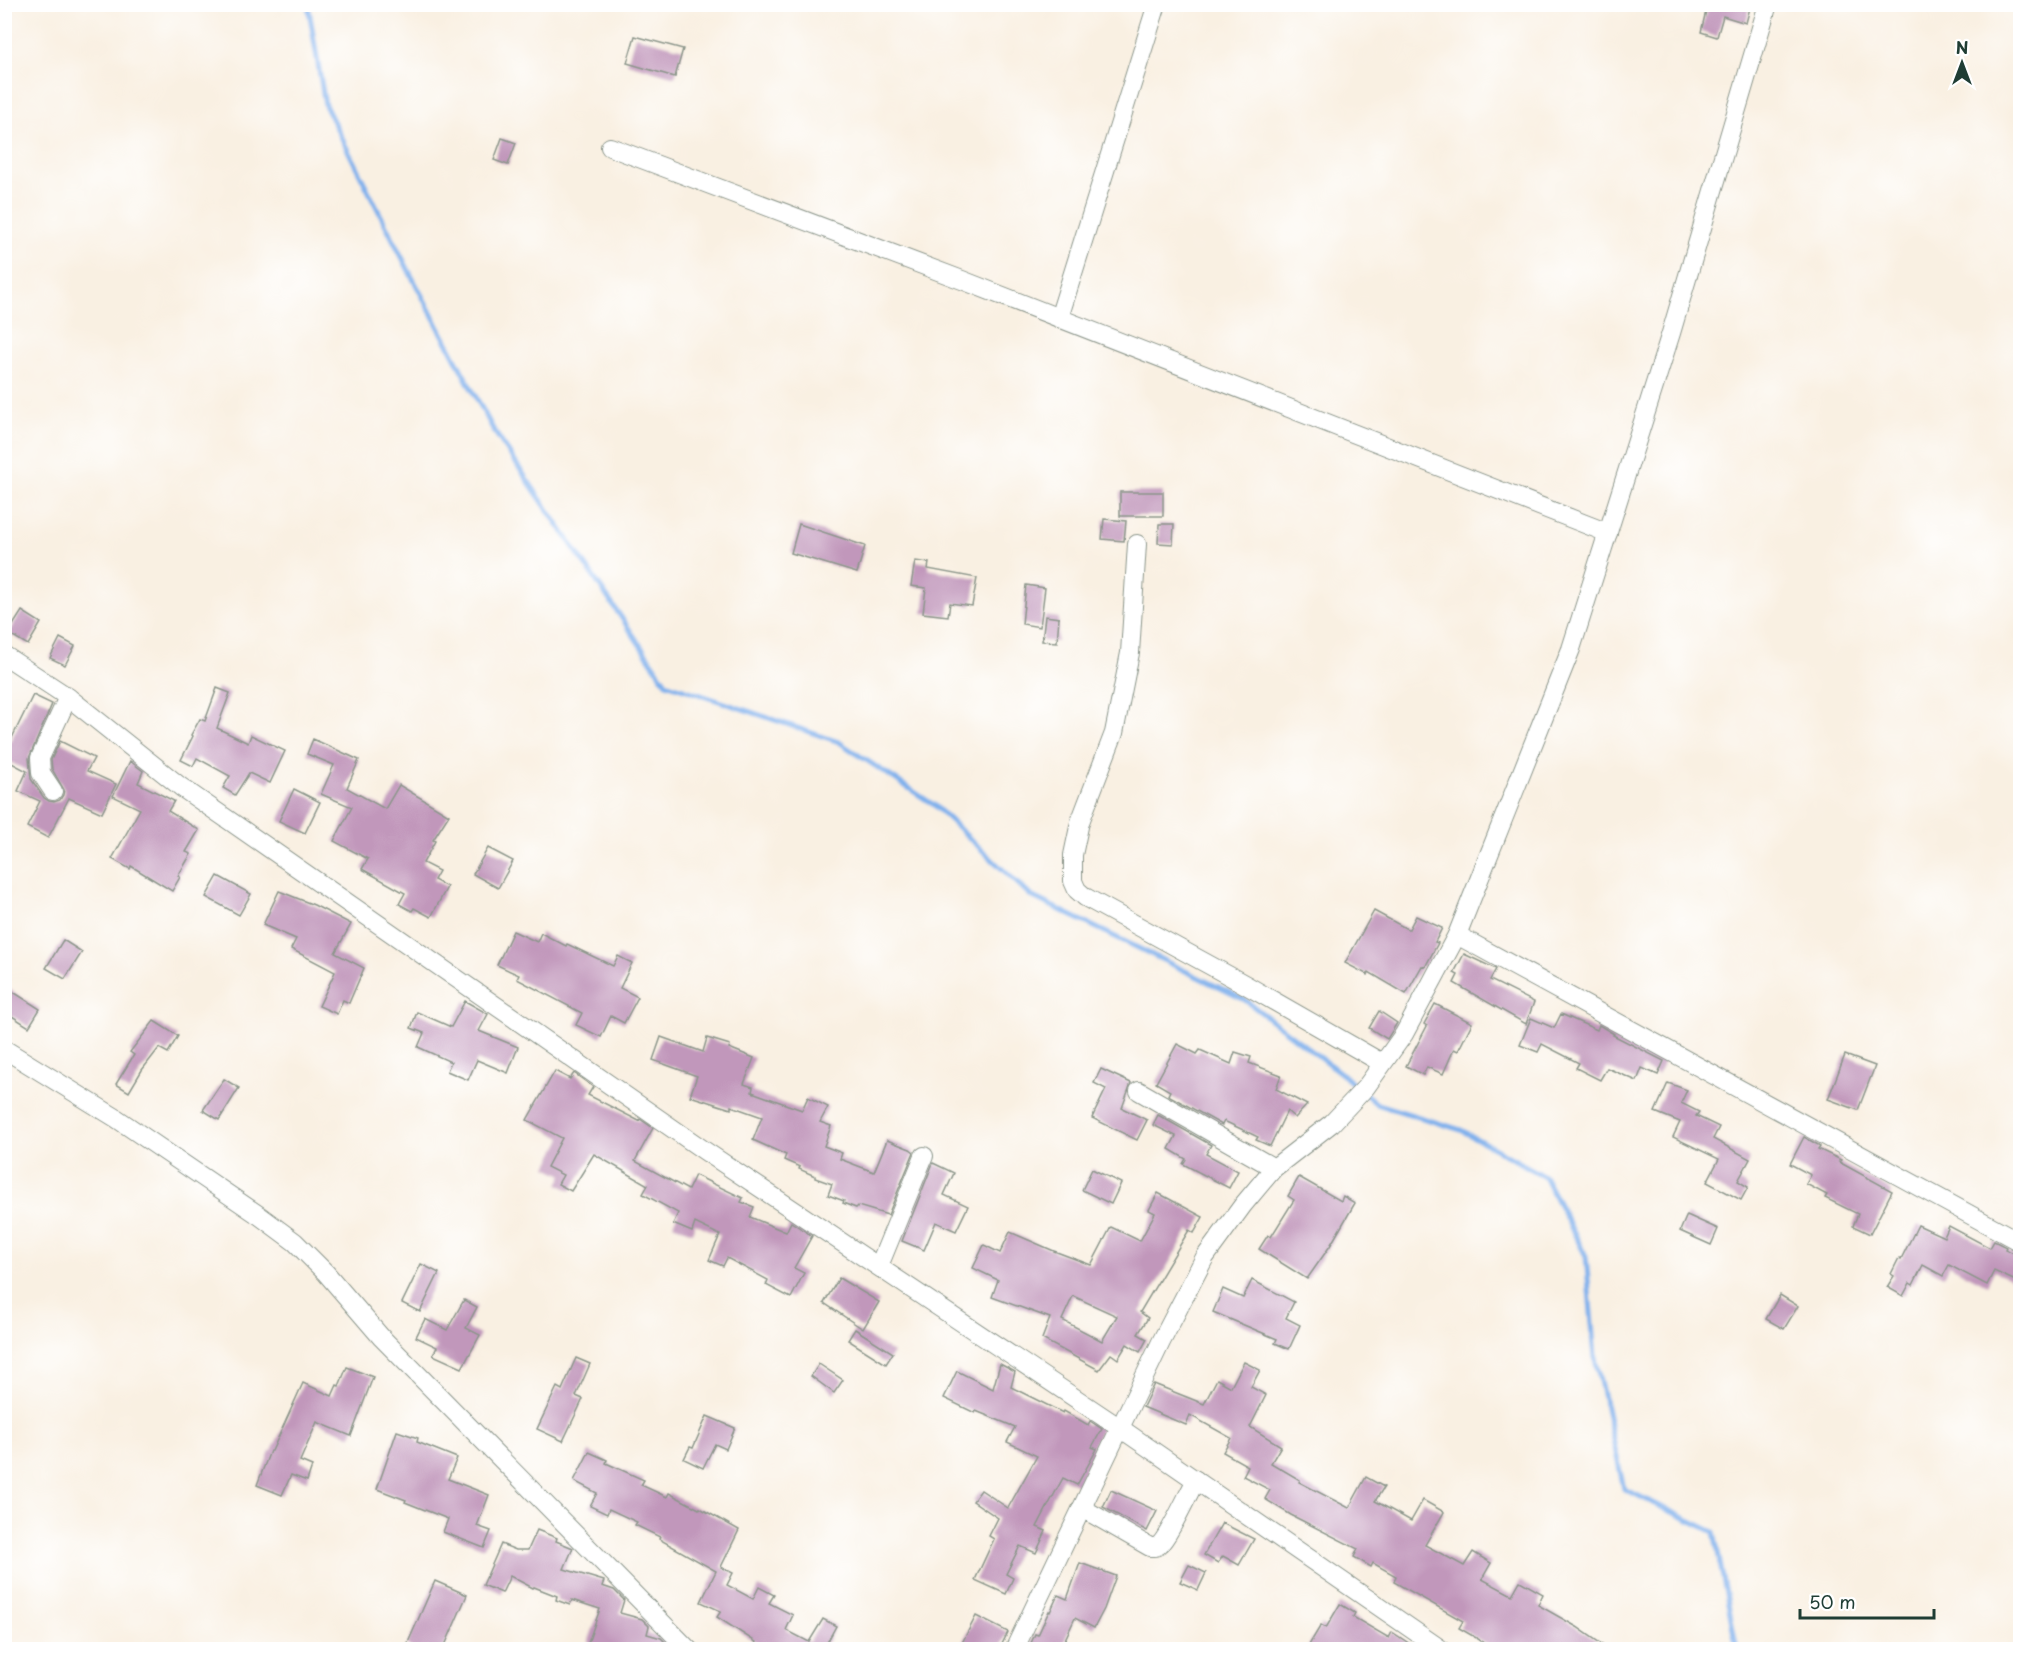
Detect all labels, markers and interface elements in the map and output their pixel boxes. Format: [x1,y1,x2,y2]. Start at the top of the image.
north arrow [1932,33,1992,93]
text: N [1956,35,1968,59]
scale bar [1800,1582,1934,1620]
text: 50 m [1809,1588,1856,1615]

